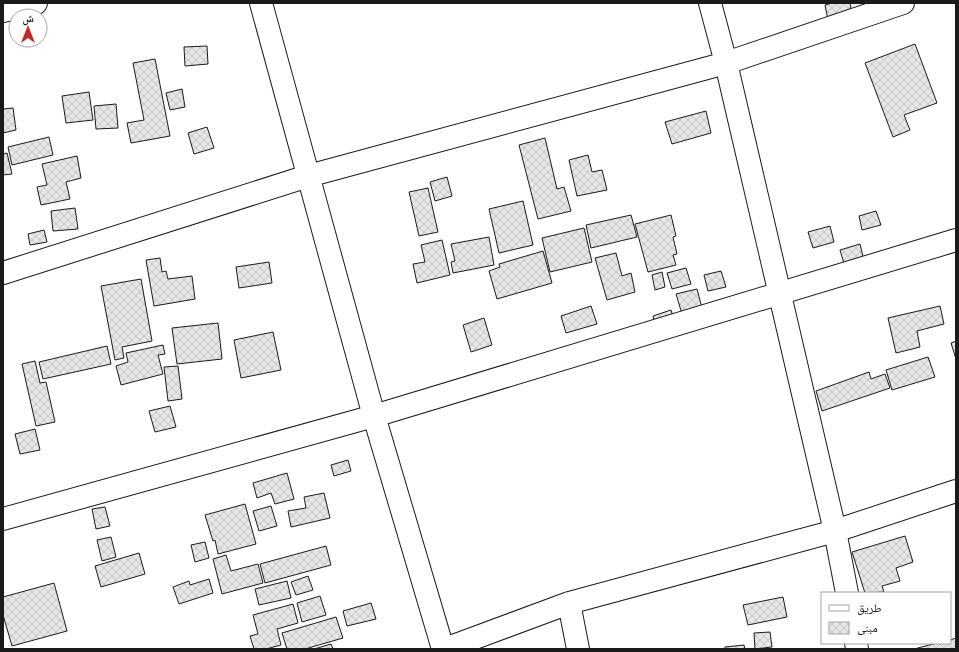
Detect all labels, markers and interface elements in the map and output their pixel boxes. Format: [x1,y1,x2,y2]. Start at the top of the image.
north arrow [8,8,48,48]
text: ش [22,12,34,26]
legend [821,592,951,644]
text: طريق [857,601,882,615]
text: مبنى [857,621,878,635]

